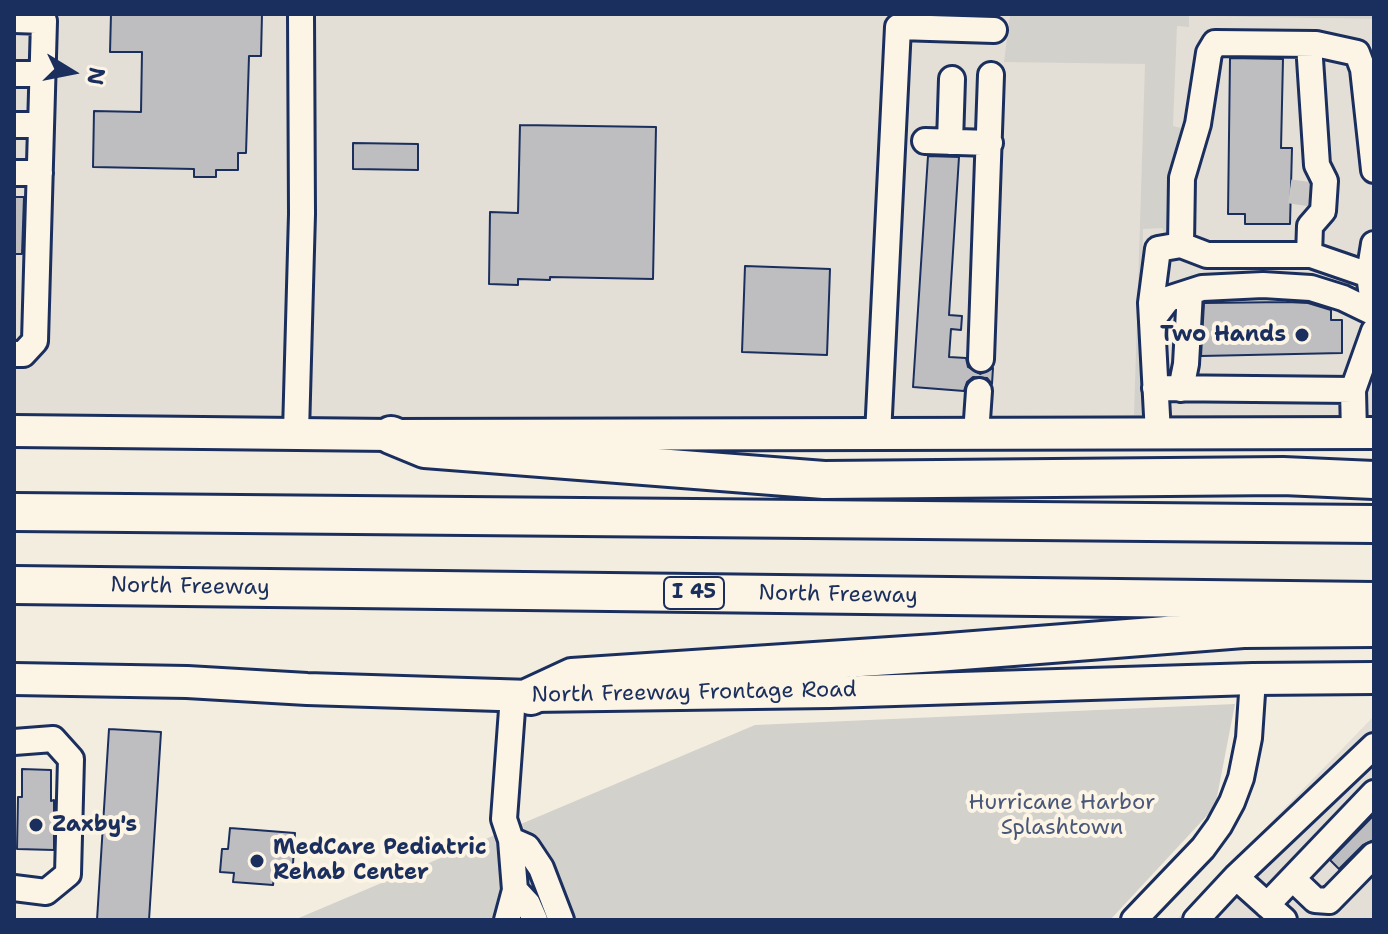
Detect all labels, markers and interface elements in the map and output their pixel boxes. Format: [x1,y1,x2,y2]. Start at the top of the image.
north arrow [32,32,112,112]
text: N [80,65,112,87]
place label: Two Hands [1160,322,1286,348]
marker: Two Hands [1293,326,1311,344]
street label: North Freeway [110,572,270,602]
road number: I 45 [664,577,724,609]
street label: North Freeway [758,580,918,610]
street label: North Freeway Frontage Road [531,677,857,709]
park label: Hurricane Harbor Splashtown [969,790,1155,842]
place label: Zaxby's [52,812,137,838]
marker: Zaxby's [27,816,45,834]
place label: MedCare Pediatric Rehab Center [273,835,487,886]
marker: MedCare Pediatric Rehab Center [248,852,266,870]

